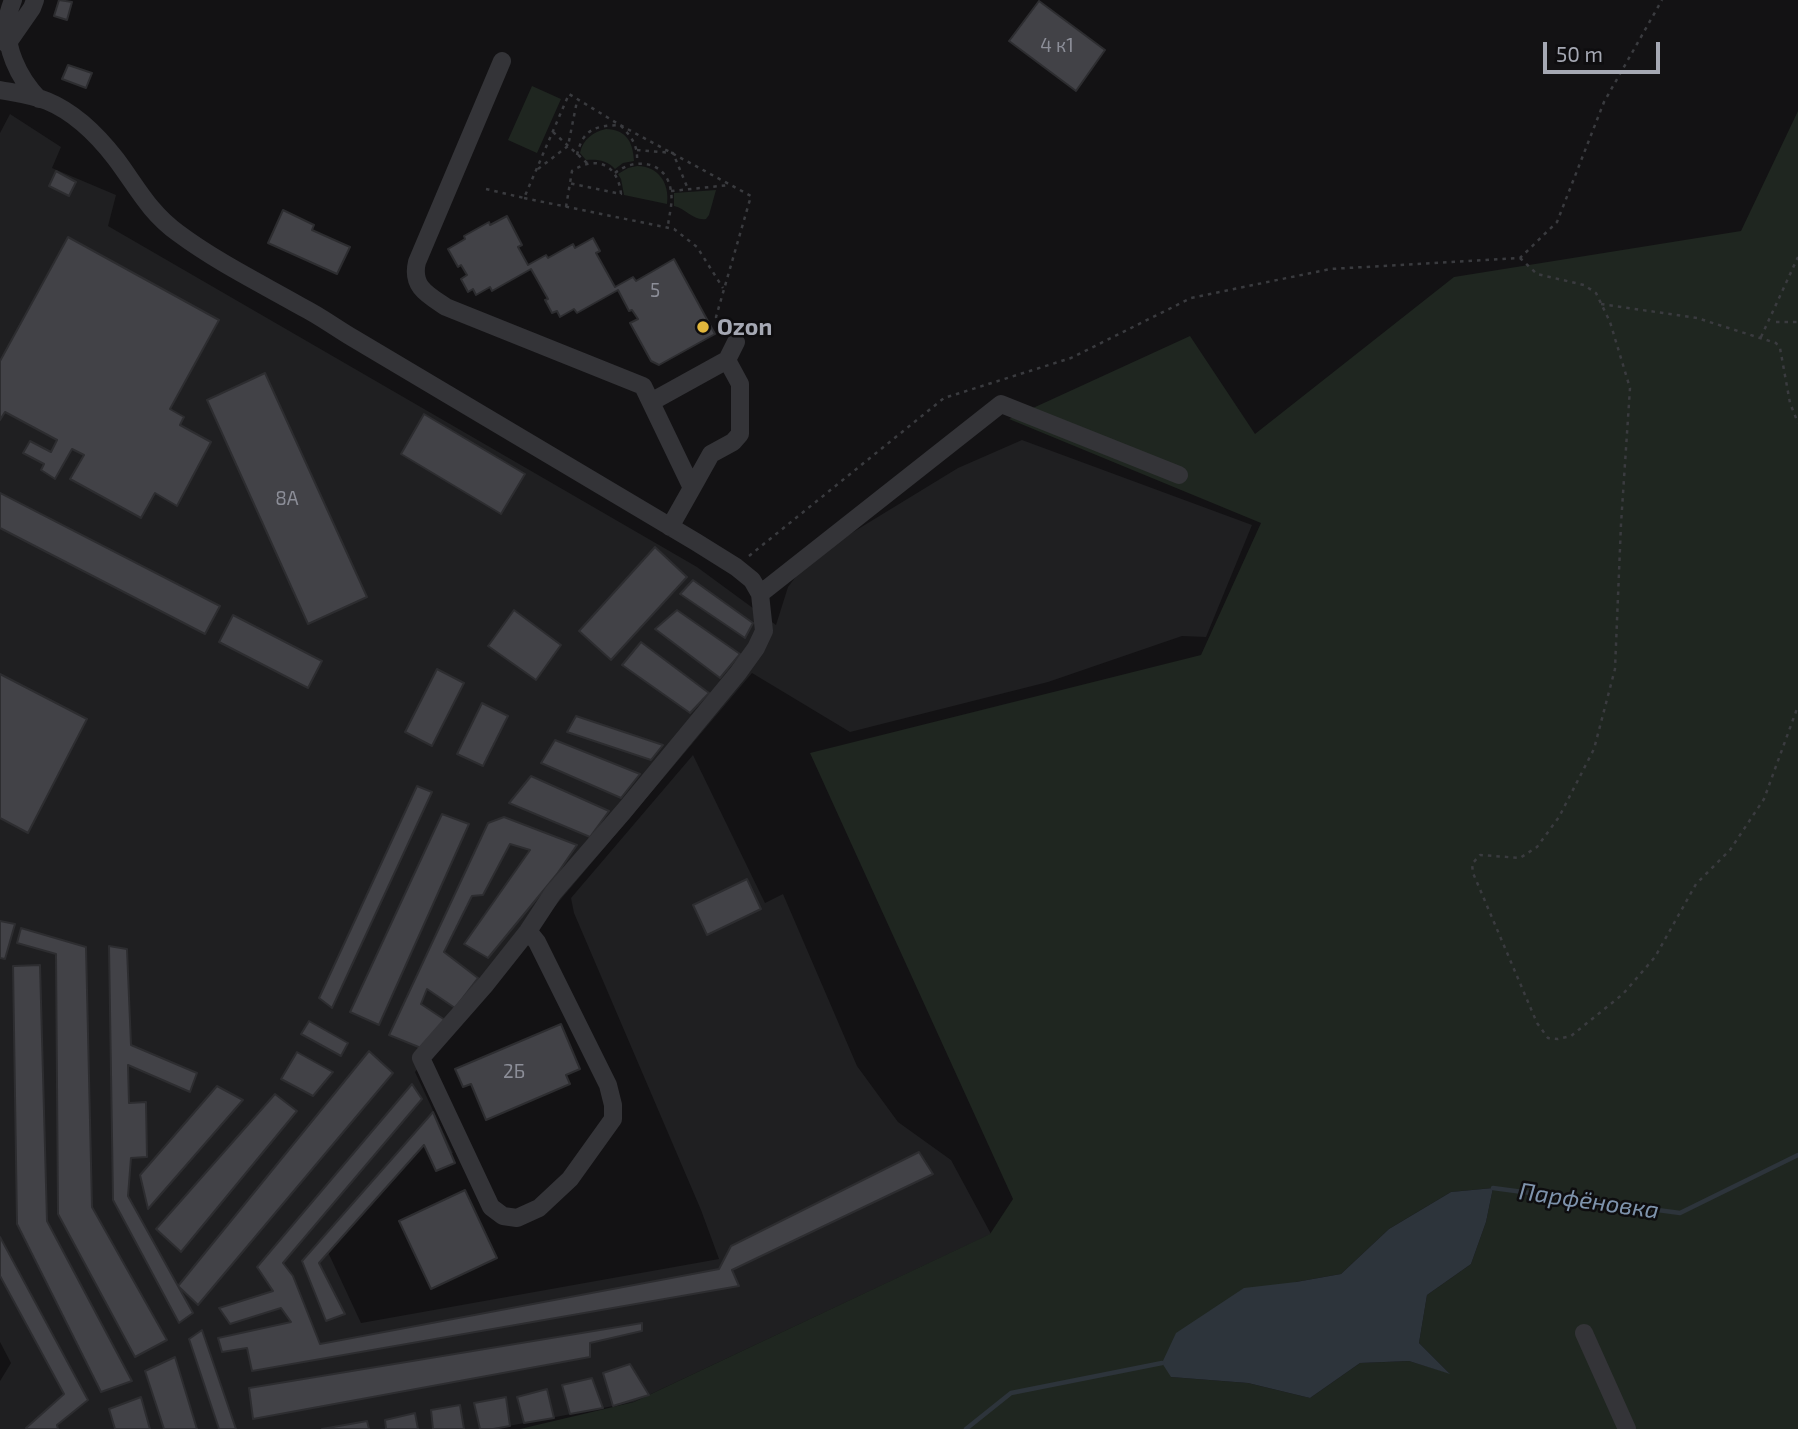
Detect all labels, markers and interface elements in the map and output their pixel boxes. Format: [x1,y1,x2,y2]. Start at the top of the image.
scale bar [1546,28,1663,72]
house number: 4 к1 [1040,35,1074,57]
text: 50 m [1556,41,1603,66]
house number: 5 [650,280,660,302]
place label: Ozon [717,313,772,341]
marker: Ozon [695,319,711,335]
house number: 8А [275,488,299,510]
house number: 2Б [503,1061,525,1083]
water label: Парфёновка [1517,1177,1661,1225]

